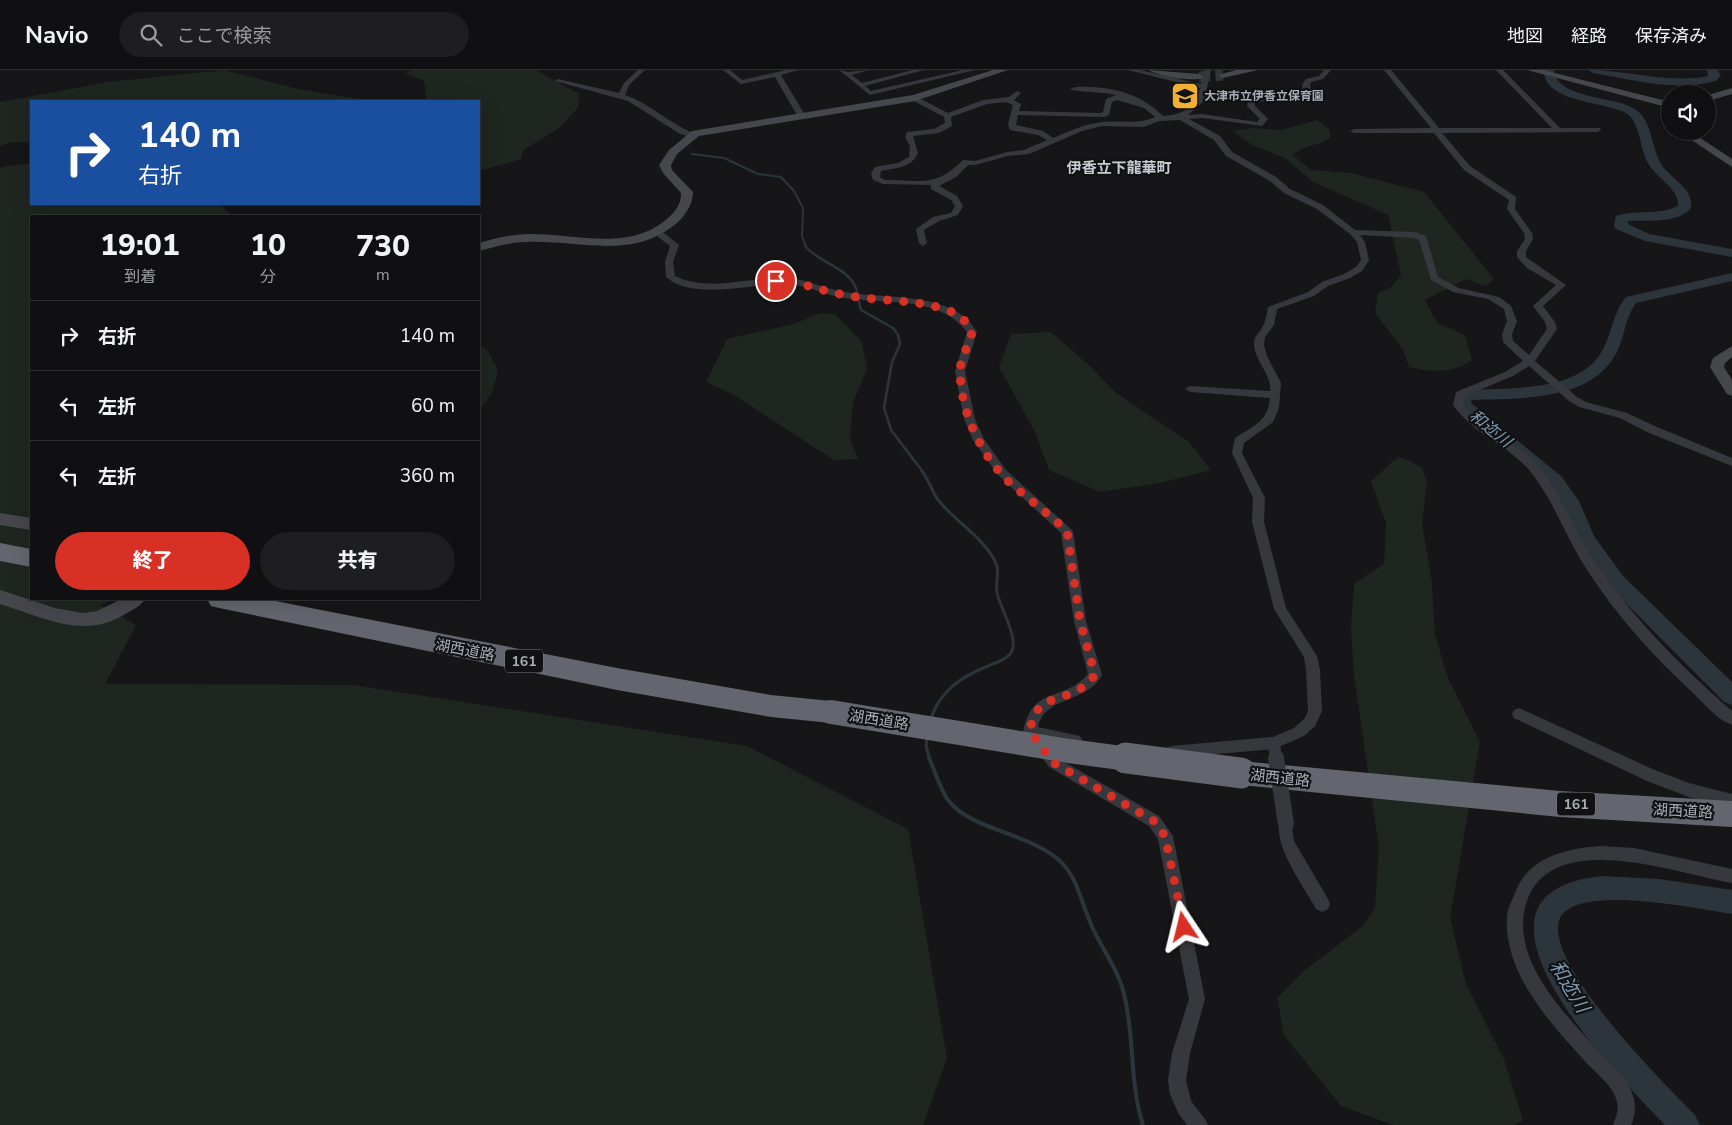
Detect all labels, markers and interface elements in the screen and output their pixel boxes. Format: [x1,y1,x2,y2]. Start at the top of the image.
search box [119,12,469,57]
text: Navio [25,19,89,51]
icon: search [137,21,165,49]
text: ここで検索 [177,23,272,49]
text: 地図 [1507,24,1543,48]
text: 経路 [1571,24,1607,48]
text: 保存済み [1635,24,1707,48]
school or university icon: 大津市立伊香立保育園 [1170,81,1200,111]
map controls [1661,85,1716,140]
button: sound [1661,85,1716,140]
place label: 大津市立伊香立保育園 [1204,88,1324,104]
text: 140 m [138,112,241,159]
icon: right [55,120,120,185]
district label: 伊香立下龍華町 [1066,158,1172,178]
text: 右折 [138,161,182,191]
text: 19:01 [100,225,180,266]
text: 10 [250,225,286,266]
text: 730 [356,226,410,267]
pin [755,260,797,302]
text: m [376,264,390,286]
text: 到着 [124,266,156,288]
text: 分 [260,266,276,288]
icon: arrive [762,267,790,295]
icon: right [55,322,83,350]
text: 140 m [400,323,455,349]
text: 右折 [98,324,136,350]
icon: left [55,392,83,420]
text: 60 m [411,393,455,419]
text: 左折 [98,394,136,420]
water label: 和迩川 [1465,405,1517,454]
icon: left [55,462,83,490]
text: 360 m [400,463,455,489]
text: 左折 [98,464,136,490]
button: 終了 [55,532,250,590]
button: 共有 [260,532,455,590]
street label: 湖西道路 [434,634,496,666]
road number: 161 [505,650,543,672]
street label: 湖西道路 [848,705,910,735]
street label: 湖西道路 [1249,765,1311,791]
road number: 161 [1557,792,1595,816]
street label: 湖西道路 [1653,799,1713,823]
position arrow [1157,900,1209,952]
water label: 和迩川 [1543,955,1596,1019]

